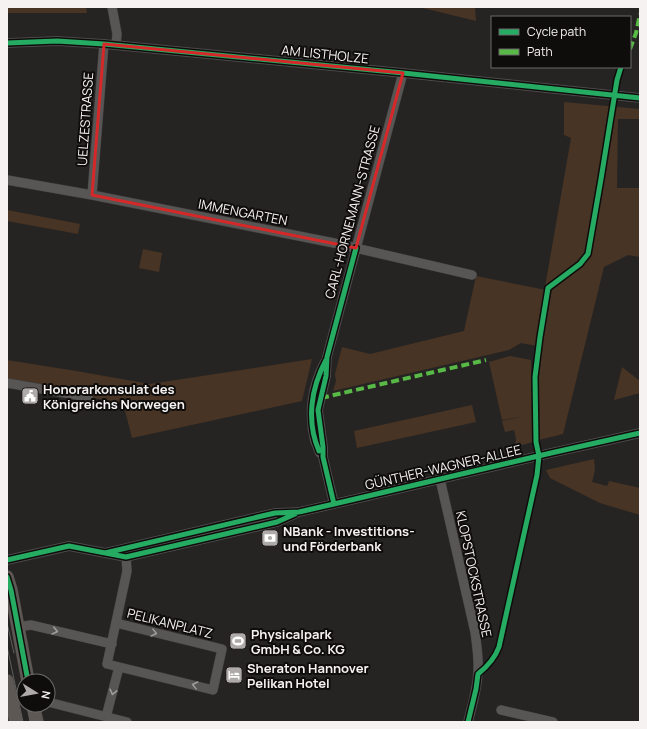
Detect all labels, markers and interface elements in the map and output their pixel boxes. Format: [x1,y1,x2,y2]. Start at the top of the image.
legend [491,16,631,68]
text: Cycle path [527,23,586,40]
street label: AM LISTHOLZE [281,40,369,68]
text: Path [527,43,553,60]
street label: UELZESTRASSE [73,72,97,166]
street label: CARL-HORNEMANN-STRASSE [320,124,384,300]
street label: IMMENGARTEN [197,195,289,229]
place label: Honorarkonsulat des Königreichs Norwegen [43,380,185,413]
public building icon: Honorarkonsulat des Königreichs Norwegen [20,386,40,406]
street label: GÜNTHER-WAGNER-ALLEE [363,440,523,494]
street label: KLOPSTOCKSTRASSE [452,509,496,639]
place label: NBank - Investitions- und Förderbank [283,522,415,555]
bank icon: NBank - Investitions- und Förderbank [260,528,280,548]
street label: PELIKANPLATZ [125,604,215,642]
place label: Physicalpark GmbH & Co. KG [251,625,345,658]
one-way arrow [52,626,58,634]
one-way arrow [151,628,157,636]
sports icon: Physicalpark GmbH & Co. KG [228,631,248,651]
place label: Sheraton Hannover Pelikan Hotel [247,659,369,692]
hotel icon: Sheraton Hannover Pelikan Hotel [224,665,244,685]
north arrow [16,673,56,713]
one-way arrow [192,682,199,690]
one-way arrow [109,689,117,695]
text: N [38,690,54,700]

